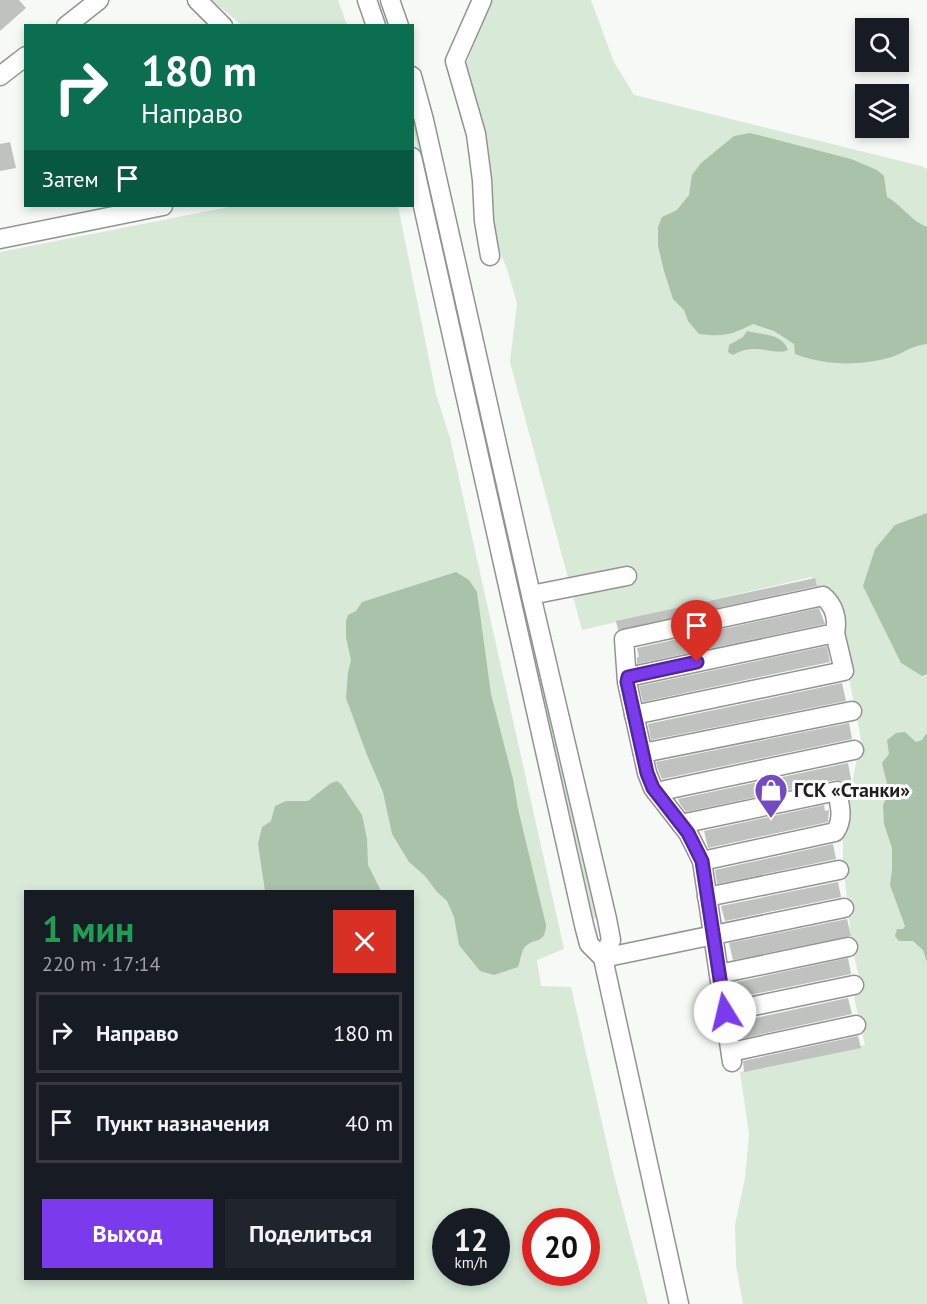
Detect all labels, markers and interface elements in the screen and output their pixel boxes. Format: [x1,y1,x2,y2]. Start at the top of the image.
map controls [855,18,909,138]
button: search [855,18,909,72]
text: 180 m [141,43,257,98]
icon: right [42,48,120,126]
button: layers [855,84,909,138]
text: Направо [141,96,243,130]
icon: arrive [111,162,144,195]
text: Затем [42,165,99,193]
pin [671,600,722,662]
icon: arrive [680,609,713,642]
shop icon: ГСК «Станки» [753,772,789,819]
place label: ГСК «Станки» [794,777,910,803]
text: 1 мин [42,905,134,952]
button: close [333,910,396,973]
text: 220 m · 17:14 [42,951,160,977]
position arrow [693,980,757,1044]
icon: right [45,1016,78,1049]
text: Направо [96,1019,179,1047]
text: 180 m [333,1019,393,1047]
icon: arrive [45,1106,78,1139]
text: Пункт назначения [96,1109,269,1137]
text: 40 m [345,1109,393,1137]
button: Выход [42,1199,213,1268]
button: Поделиться [225,1199,396,1268]
speed limit sign: 20 [522,1208,600,1286]
text: 12 [454,1220,488,1259]
text: km/h [455,1253,487,1272]

